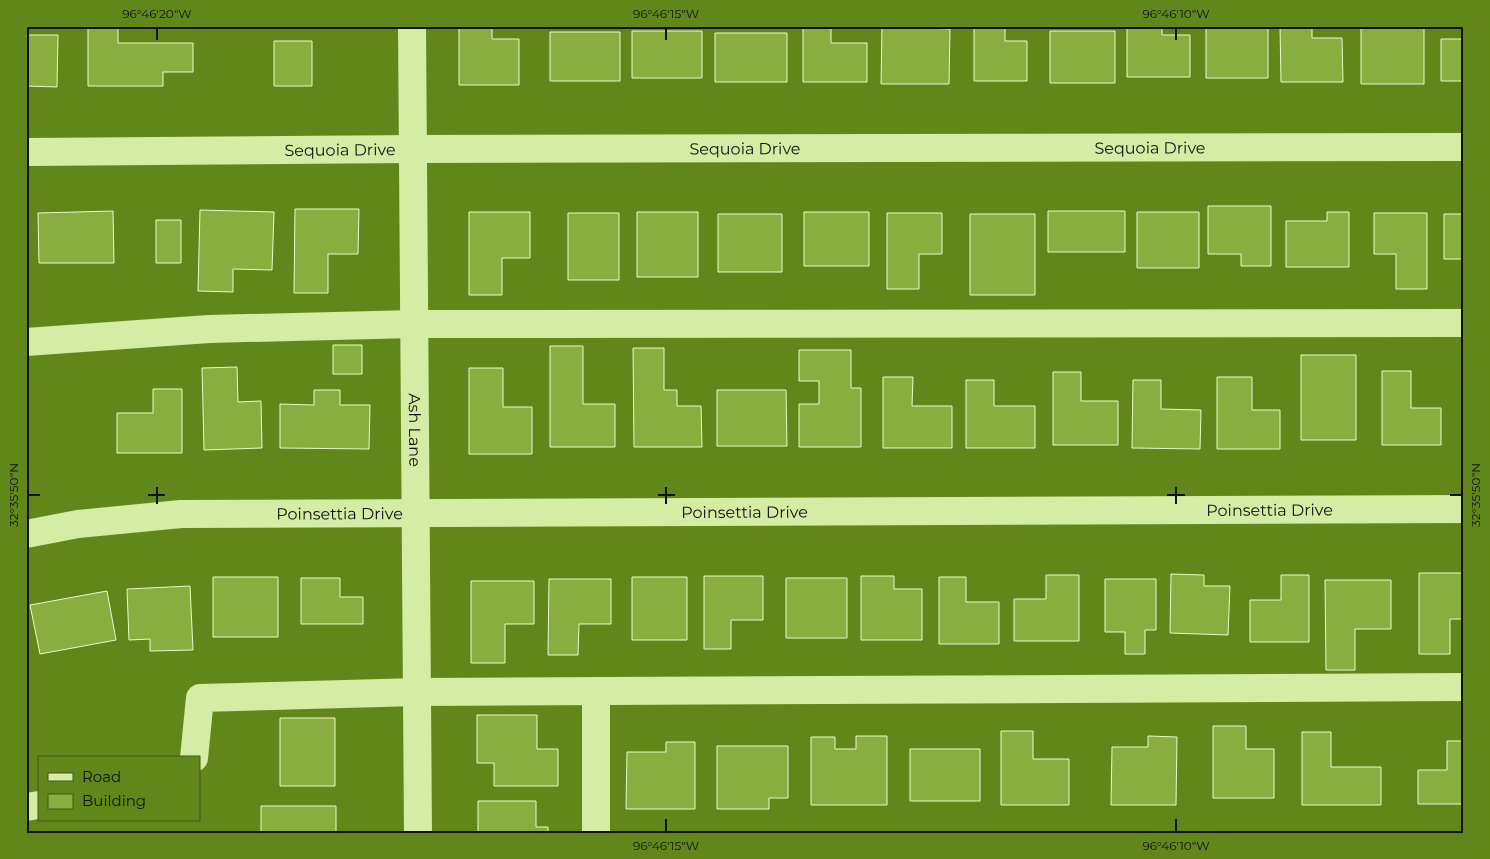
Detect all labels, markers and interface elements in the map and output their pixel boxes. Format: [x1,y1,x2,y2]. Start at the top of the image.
text: 96°46'20"W [122,6,192,21]
text: 96°46'15"W [633,6,699,21]
text: 96°46'10"W [1142,6,1210,21]
street label: Sequoia Drive [1094,138,1206,158]
street label: Sequoia Drive [689,139,801,158]
street label: Sequoia Drive [284,140,396,160]
street label: Ash Lane [405,393,424,467]
text: 32°35'50"N [6,463,21,527]
text: 32°35'50"N [1468,463,1483,527]
street label: Poinsettia Drive [1206,501,1333,520]
street label: Poinsettia Drive [681,503,808,522]
street label: Poinsettia Drive [276,504,403,524]
legend [38,756,200,822]
text: Road [82,767,121,786]
text: Building [82,791,146,810]
text: 96°46'15"W [633,838,699,853]
text: 96°46'10"W [1142,838,1210,853]

